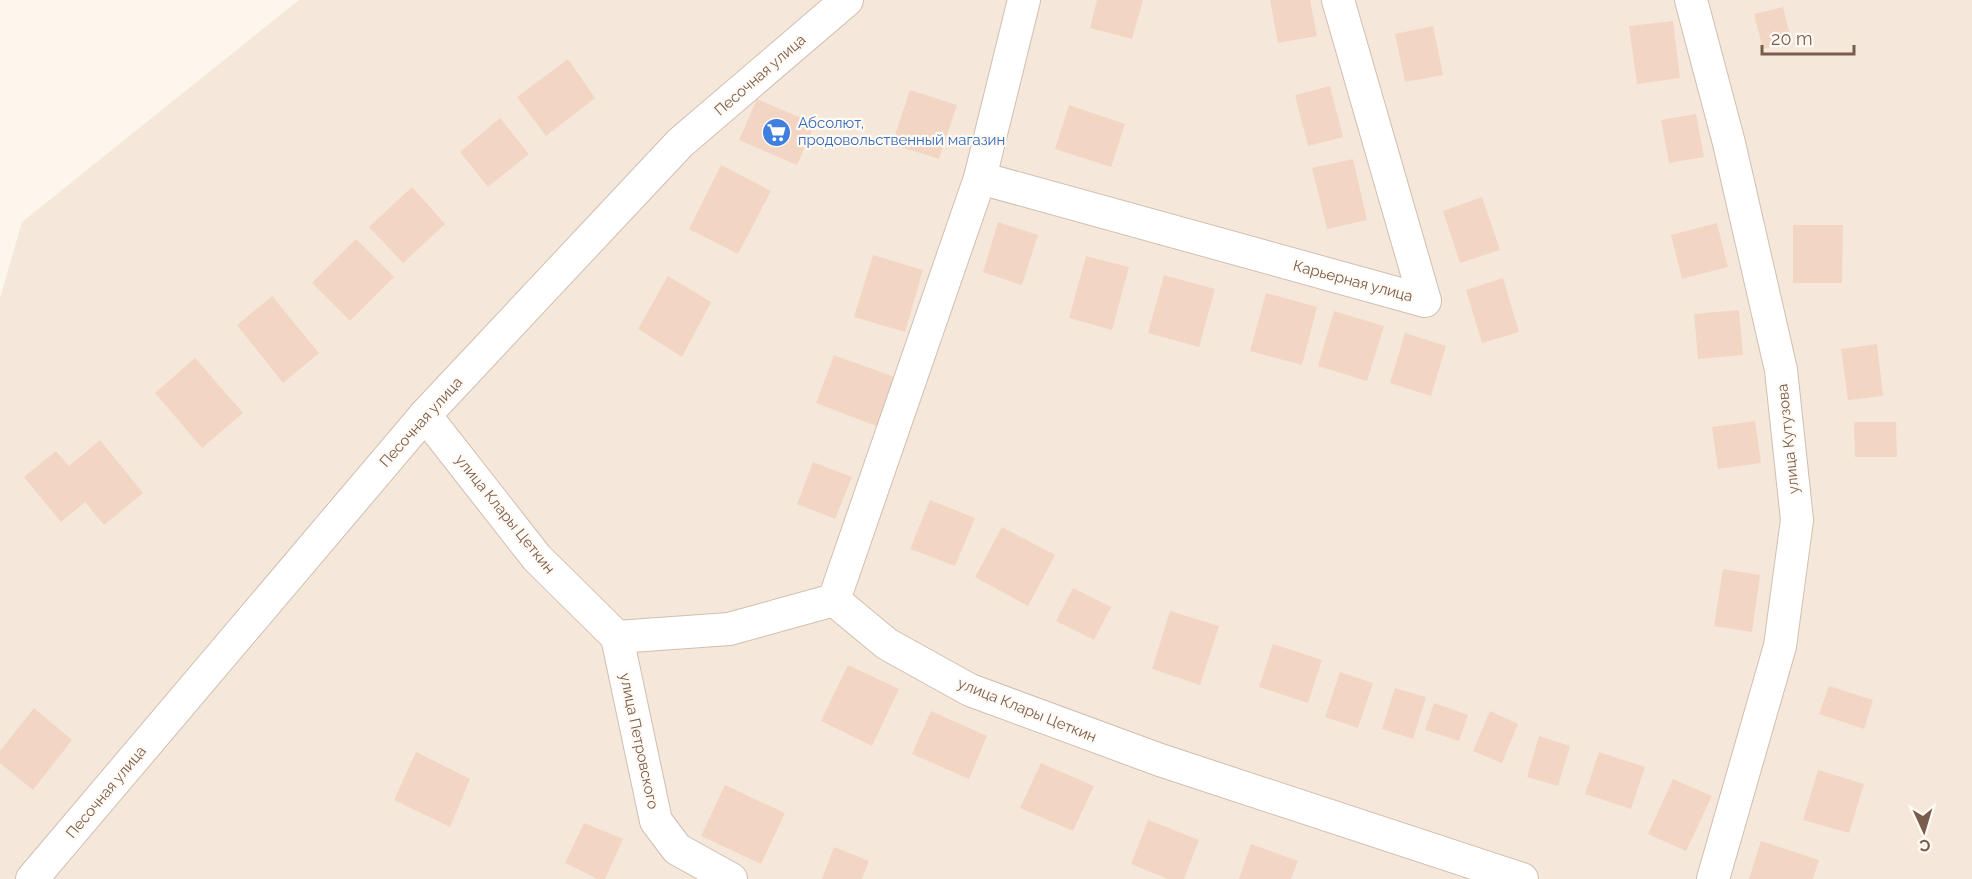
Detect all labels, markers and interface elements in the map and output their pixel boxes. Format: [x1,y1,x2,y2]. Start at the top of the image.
scale bar [1762,18,1854,56]
text: 20 m [1771,28,1813,49]
street label: Песочная улица [711,31,809,119]
place label: Абсолют, продовольственный магазин [798,114,1005,149]
supermarket icon: Абсолют, продовольственный магазин [761,116,793,148]
street label: Карьерная улица [1291,256,1415,306]
street label: Песочная улица [376,373,466,471]
street label: улица Кутузова [1773,383,1803,495]
street label: улица Клары Цеткин [451,451,559,577]
street label: улица Петровского [616,671,662,811]
street label: улица Клары Цеткин [955,674,1099,746]
street label: Песочная улица [62,742,150,842]
north arrow [1894,801,1954,861]
text: С [1919,836,1931,855]

